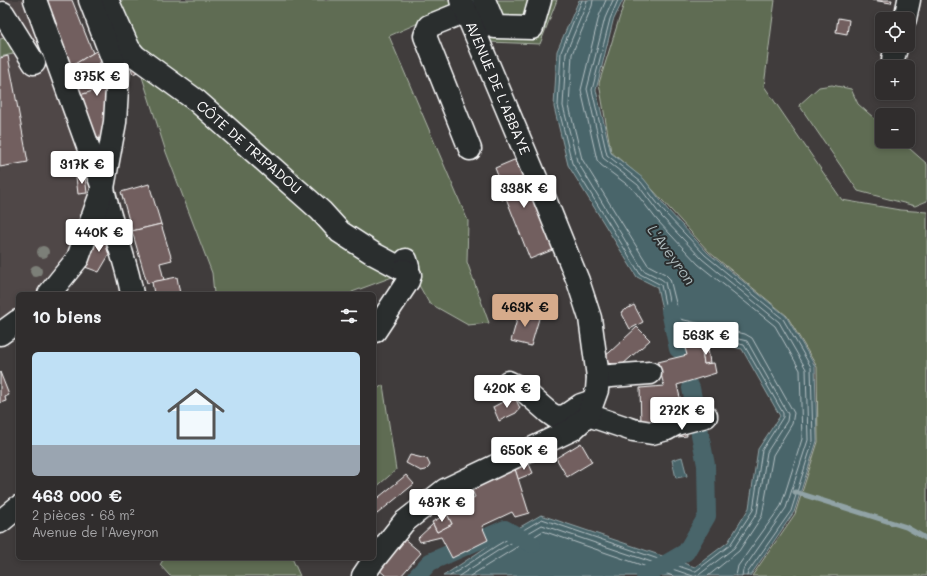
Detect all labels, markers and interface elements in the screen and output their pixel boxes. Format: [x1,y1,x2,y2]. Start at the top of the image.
map controls [875,12,915,148]
button: locate [875,12,915,52]
street label: AVENUE DE L'ABBAYE [462,18,535,157]
button: + [875,60,915,100]
pin: 375K € [64,63,130,97]
text: 375K € [74,67,120,84]
street label: CÔTE DE TRIPADOU [193,96,306,198]
button: − [875,108,915,148]
pin: 317K € [49,151,115,185]
text: 317K € [60,155,104,172]
pin: 338K € [491,175,557,209]
text: 338K € [500,179,548,196]
pin: 440K € [66,219,132,253]
water label: L'Aveyron [643,220,700,289]
text: 440K € [75,223,123,240]
pin: 463K € [492,294,558,328]
text: 463K € [501,298,549,315]
text: 10 biens [32,305,102,327]
icon: filters [338,305,360,327]
pin: 563K € [673,322,739,356]
text: 563K € [682,326,730,343]
pin: 420K € [474,375,540,409]
icon: home [160,378,232,450]
text: 420K € [483,379,531,396]
pin: 272K € [649,397,715,431]
text: 272K € [659,401,705,418]
pin: 650K € [491,437,557,471]
text: 650K € [500,441,548,458]
text: 463 000 € [32,484,122,506]
pin: 487K € [409,489,475,523]
text: 487K € [418,493,466,510]
text: 2 pièces · 68 m² [32,506,135,523]
text: Avenue de l'Aveyron [32,523,159,540]

